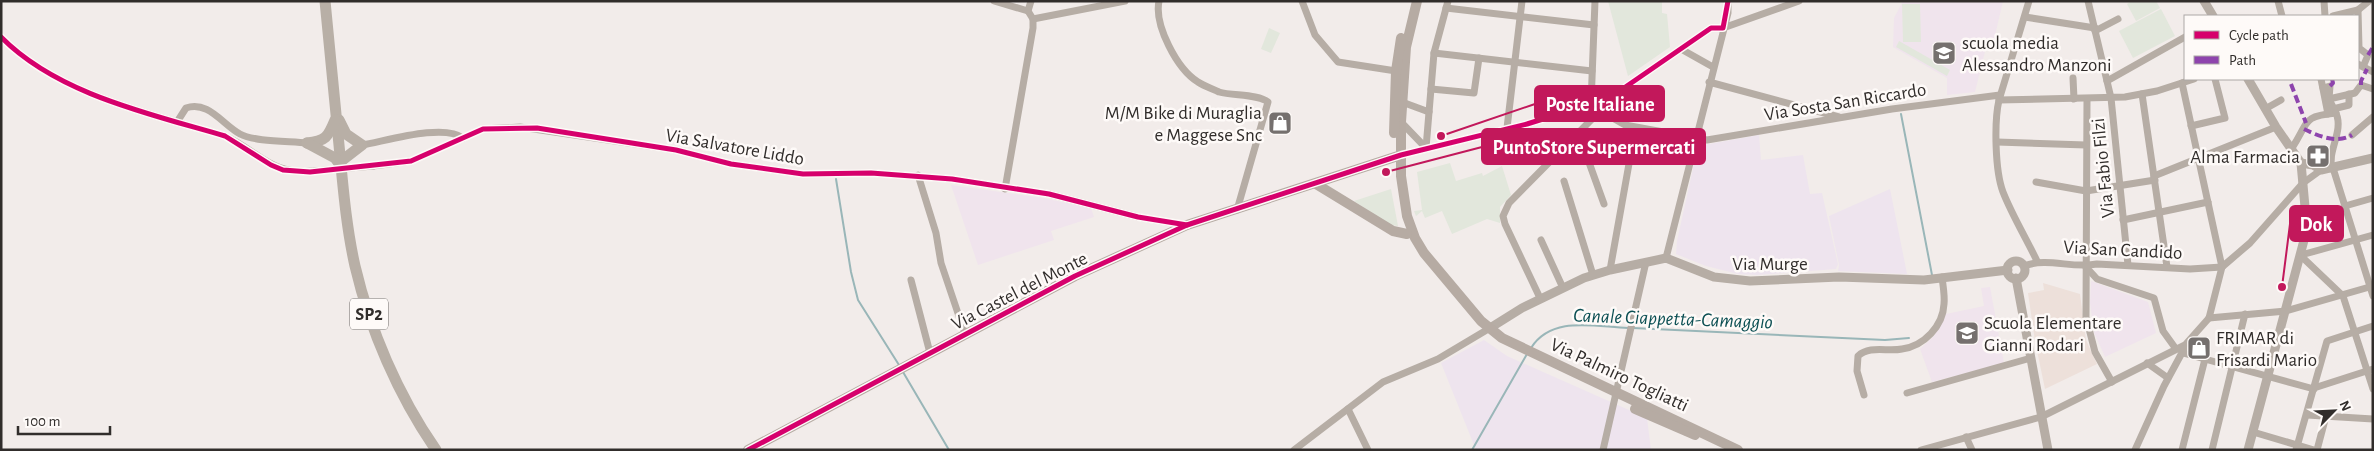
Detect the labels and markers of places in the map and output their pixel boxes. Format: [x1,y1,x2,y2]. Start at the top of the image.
place label: scuola media Alessandro Manzoni [1962,34,2112,75]
school or university icon: scuola media Alessandro Manzoni [1931,40,1957,66]
callout: Poste Italiane [1535,86,1664,121]
place label: M/M Bike di Muraglia e Maggese Snc [1105,104,1262,145]
shop icon: M/M Bike di Muraglia e Maggese Snc [1267,110,1293,136]
callout: PuntoStore Supermercati [1482,129,1705,164]
pharmacy icon: Alma Farmacia [2305,143,2331,169]
place label: Alma Farmacia [2190,148,2300,167]
callout: Dok [2290,206,2343,241]
place label: Scuola Elementare Gianni Rodari [1984,314,2121,355]
school or university icon: Scuola Elementare Gianni Rodari [1954,320,1980,346]
place label: FRIMAR di Frisardi Mario [2216,329,2317,370]
shop icon: FRIMAR di Frisardi Mario [2186,335,2212,361]

